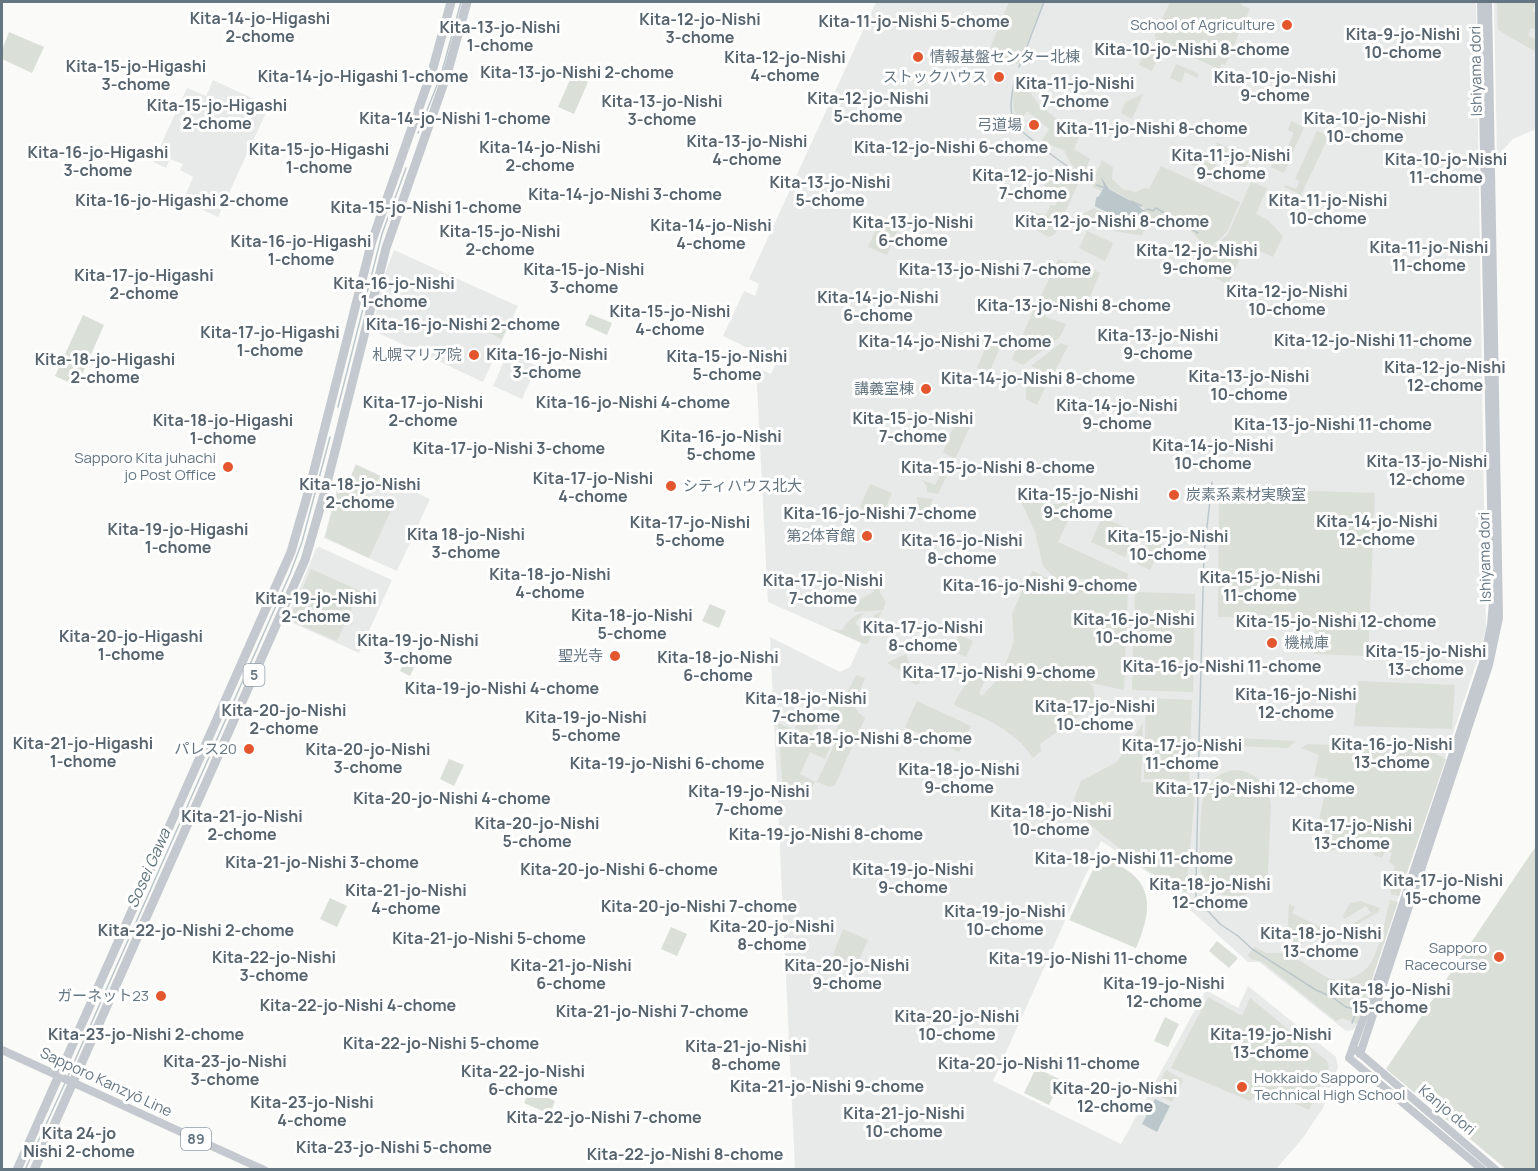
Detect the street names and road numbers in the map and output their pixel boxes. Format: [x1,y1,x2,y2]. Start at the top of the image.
street label: Ishiyama dori [1464,26,1487,116]
street label: Ishiyama dori [1473,512,1496,602]
road number: 5 [244,664,264,686]
street label: Sapporo Kanzyō Line [37,1042,176,1121]
street label: Kanjo dori [1414,1080,1480,1140]
road number: 89 [181,1128,211,1150]

